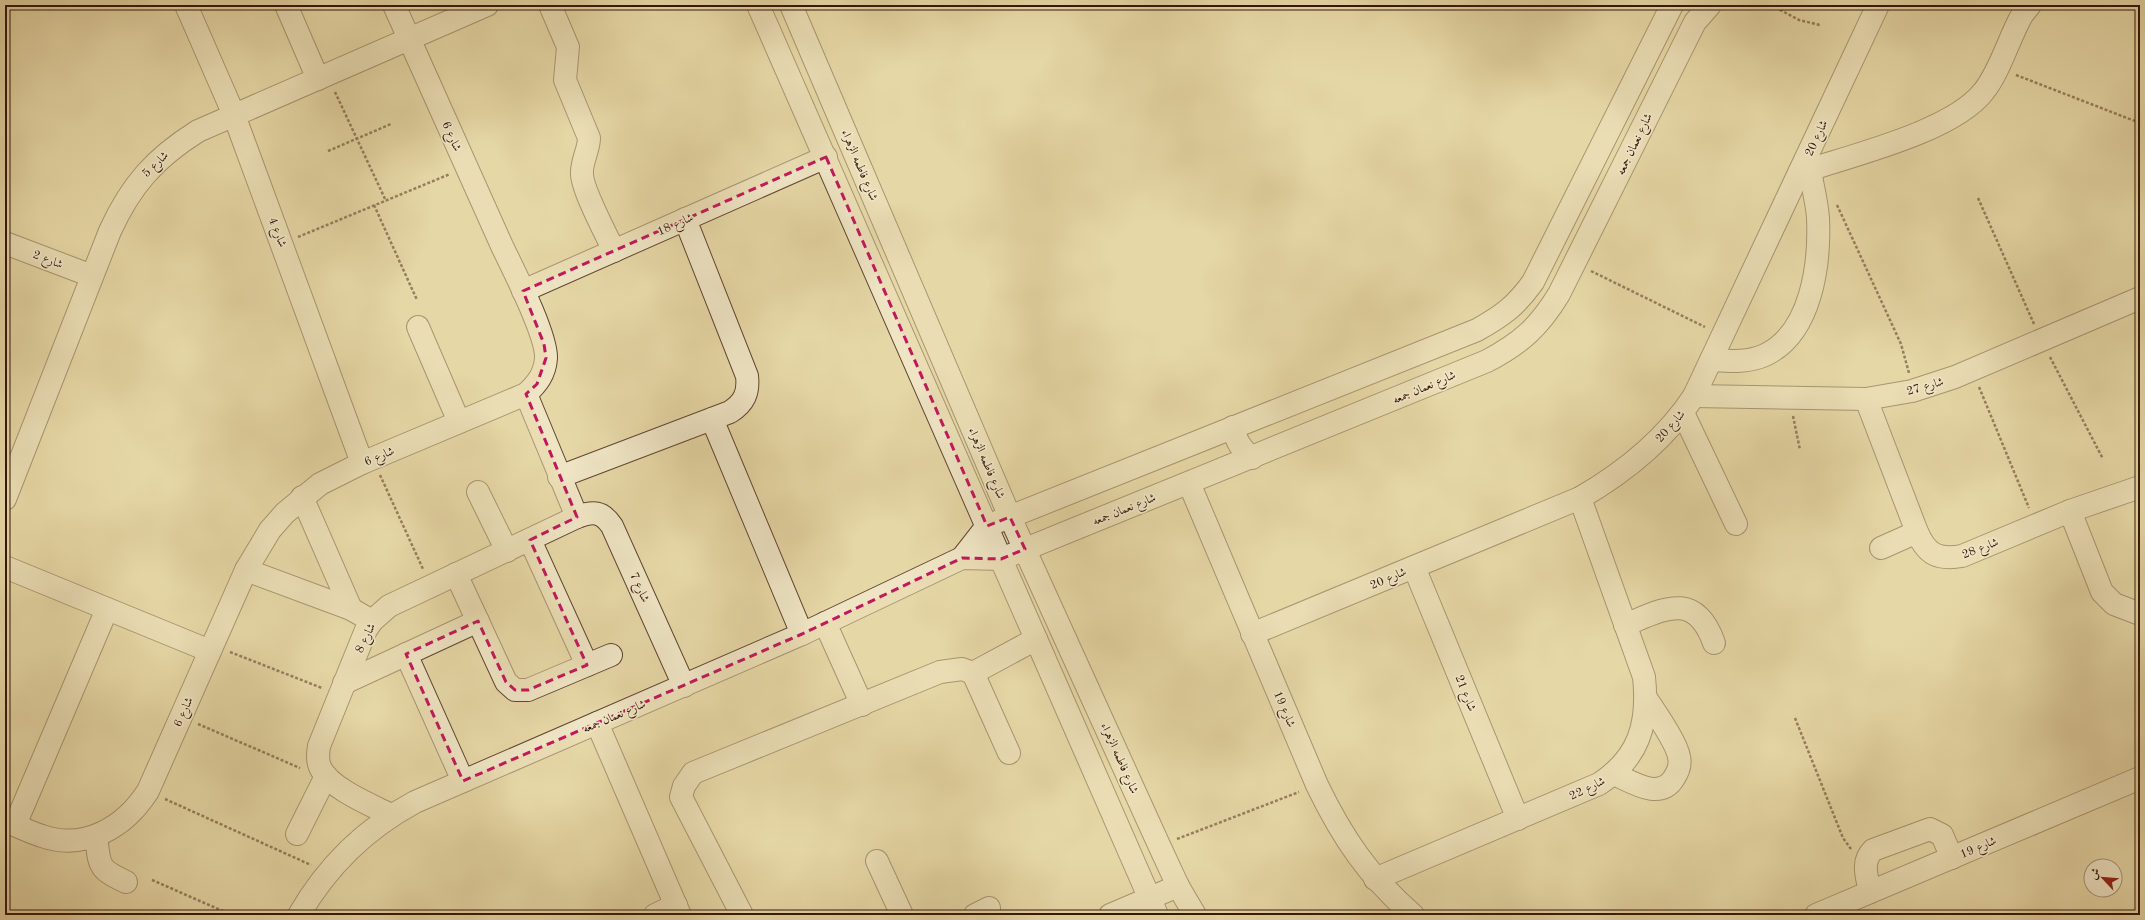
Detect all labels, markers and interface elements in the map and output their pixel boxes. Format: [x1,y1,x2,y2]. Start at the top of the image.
street label: شارع نعمان جمعه [1615,111,1659,179]
street label: شارع 20 [1803,118,1834,160]
street label: شارع 6 [436,120,463,155]
street label: شارع فاطمه الزهراء [835,128,880,205]
street label: شارع 5 [140,149,174,183]
street label: شارع 18 [656,212,697,242]
street label: شارع 4 [262,216,288,251]
street label: شارع 2 [30,249,65,275]
street label: شارع نعمان جمعه [1391,369,1459,410]
street label: شارع 27 [1905,376,1947,402]
street label: شارع 20 [1654,408,1691,448]
street label: شارع فاطمه الزهراء [962,426,1007,503]
street label: شارع 6 [363,445,398,472]
street label: شارع نعمان جمعه [1091,492,1159,532]
street label: شارع 28 [1960,536,2002,565]
street label: شارع 20 [1368,566,1410,596]
street label: شارع 7 [624,571,651,606]
street label: شارع 8 [354,622,382,657]
street label: شارع 21 [1449,673,1478,715]
street label: شارع 19 [1267,689,1297,731]
street label: شارع 6 [172,696,199,731]
street label: شارع نعمان جمعه [581,698,649,739]
street label: شارع فاطمه الزهراء [1094,721,1140,797]
street label: شارع 22 [1568,775,1609,806]
street label: شارع 19 [1958,835,2000,865]
north arrow [2083,858,2123,898]
text: ش [2088,867,2103,882]

